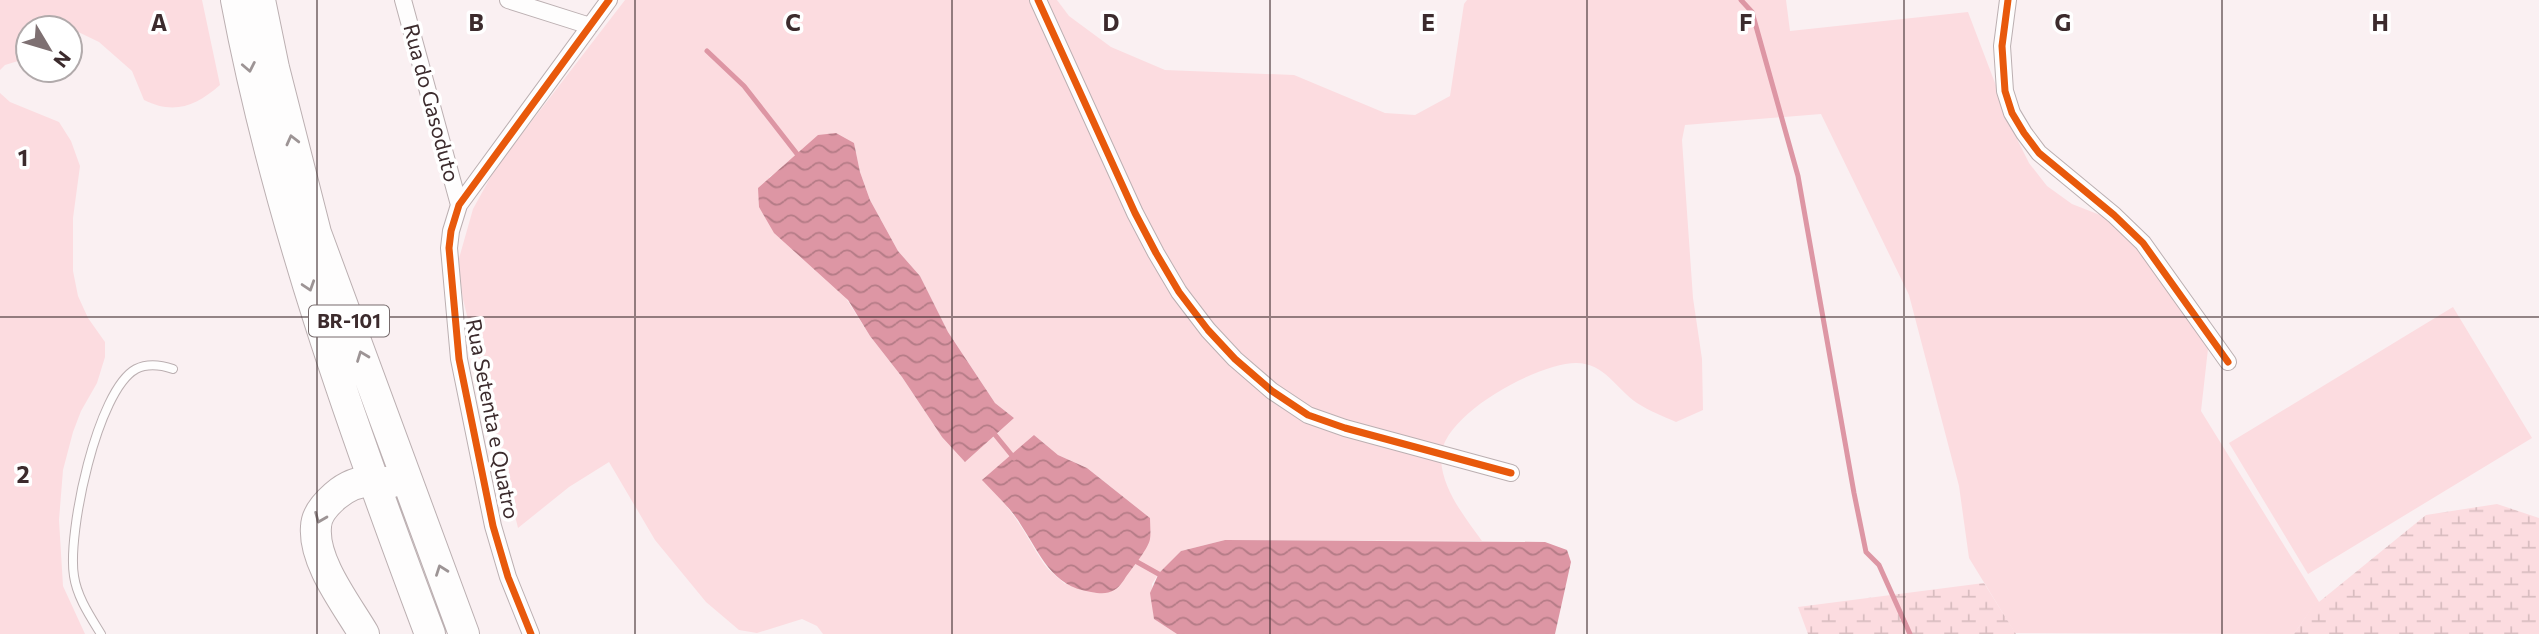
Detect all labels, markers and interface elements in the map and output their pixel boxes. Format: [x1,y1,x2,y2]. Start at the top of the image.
text: A [151,8,168,36]
text: B [468,8,484,36]
text: C [785,8,801,36]
text: D [1103,8,1120,36]
text: E [1421,8,1435,36]
text: F [1739,8,1753,36]
text: G [2055,8,2071,36]
text: H [2371,8,2389,36]
north arrow [14,14,84,84]
street label: Rua do Gasoduto [399,21,466,184]
text: N [49,47,76,72]
one-way arrow [240,61,255,73]
one-way arrow [286,134,300,146]
text: 1 [18,143,28,171]
one-way arrow [301,280,315,292]
road number: BR-101 [309,306,389,336]
street label: Rua Setenta e Quatro [462,317,525,521]
one-way arrow [357,351,371,363]
text: 2 [16,460,30,488]
one-way arrow [314,511,328,524]
one-way arrow [435,564,449,576]

